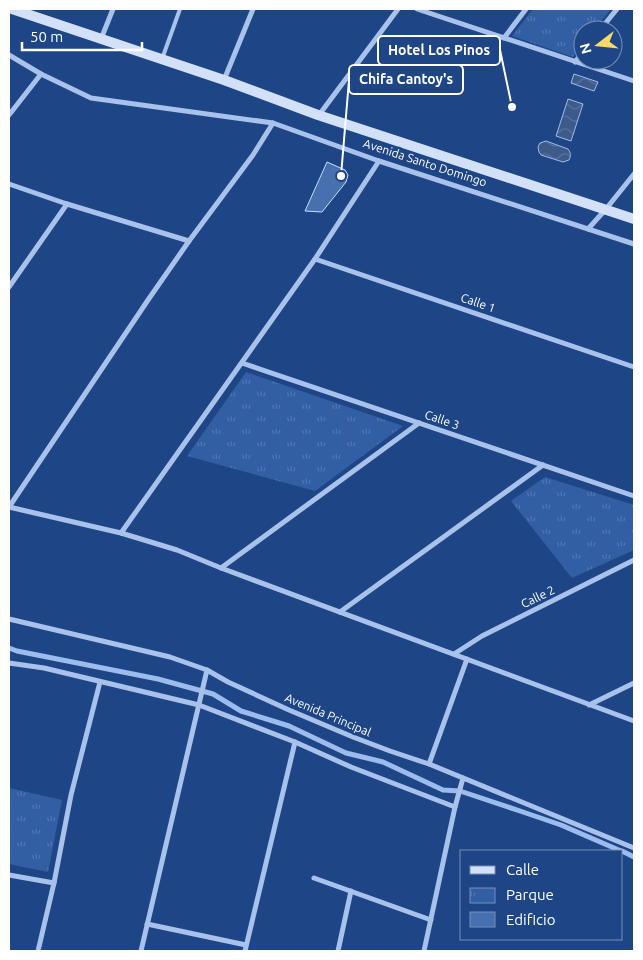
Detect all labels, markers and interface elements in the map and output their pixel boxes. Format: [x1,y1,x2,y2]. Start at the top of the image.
scale bar [22,20,142,52]
north arrow [573,20,623,70]
text: 50 m [30,28,63,45]
callout: Hotel Los Pinos [378,36,500,65]
text: N [576,41,595,56]
text: Hotel Los Pinos [388,42,490,58]
callout: Chifa Cantoy's [349,65,463,94]
text: Chifa Cantoy's [359,71,453,87]
street label: Avenida Santo Domingo [362,136,489,189]
street label: Calle 1 [459,291,497,315]
street label: Calle 3 [423,408,461,432]
street label: Calle 2 [519,583,557,610]
street label: Avenida Principal [283,691,373,739]
legend [460,850,623,940]
text: Calle [506,861,539,878]
text: Parque [506,886,554,903]
text: Edificio [506,911,555,928]

